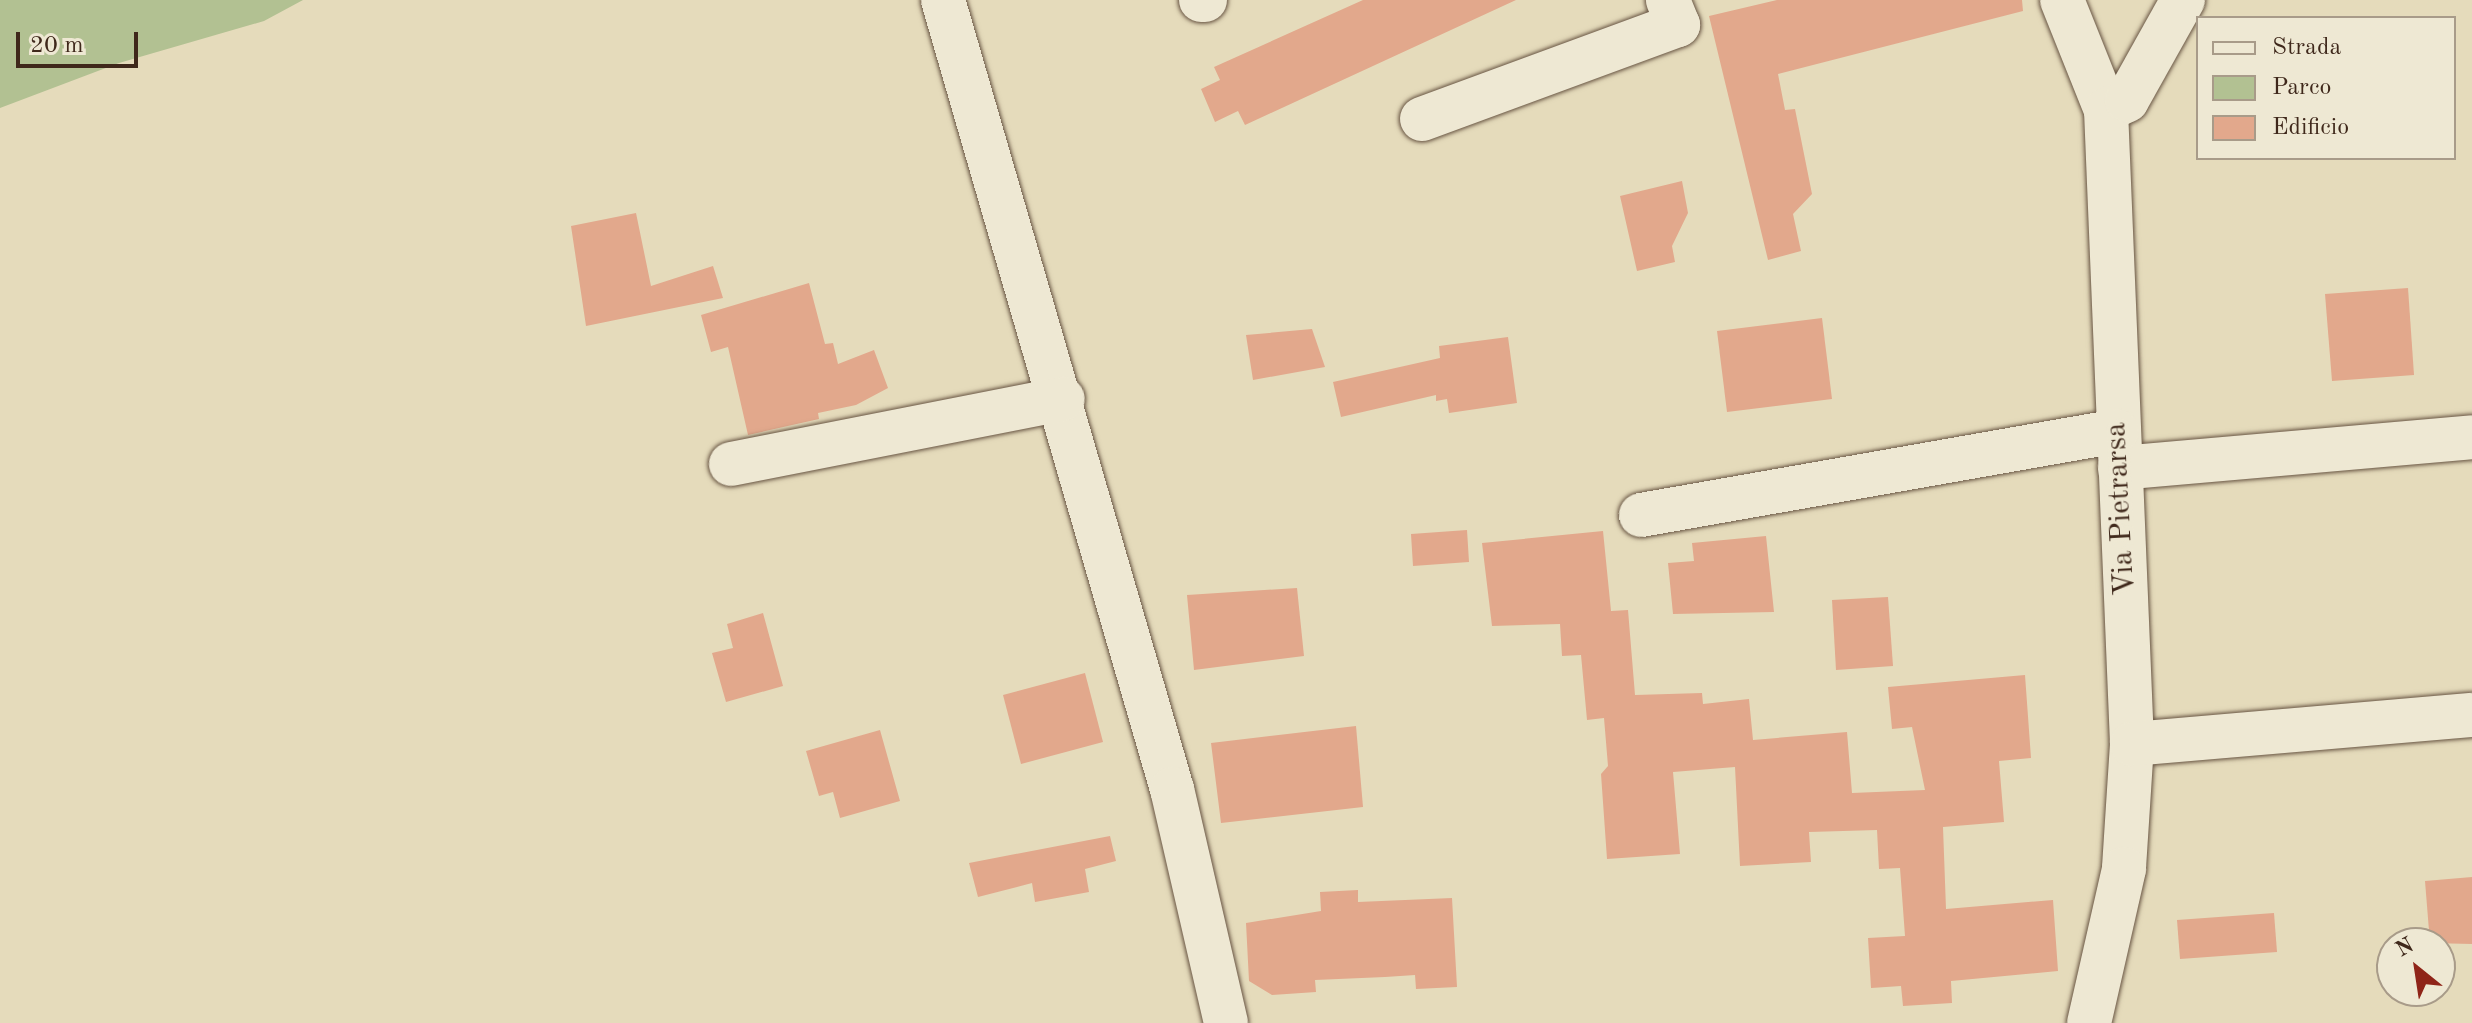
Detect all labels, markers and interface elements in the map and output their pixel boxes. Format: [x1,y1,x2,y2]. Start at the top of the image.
scale bar [20,16,142,66]
legend [2196,16,2456,160]
text: 20 m [30,34,84,58]
text: Strada [2272,36,2341,60]
text: Parco [2272,76,2331,100]
text: Edificio [2272,116,2349,140]
street label: Via Pietrarsa [2098,422,2144,596]
north arrow [2376,927,2456,1007]
text: N [2392,934,2418,962]

